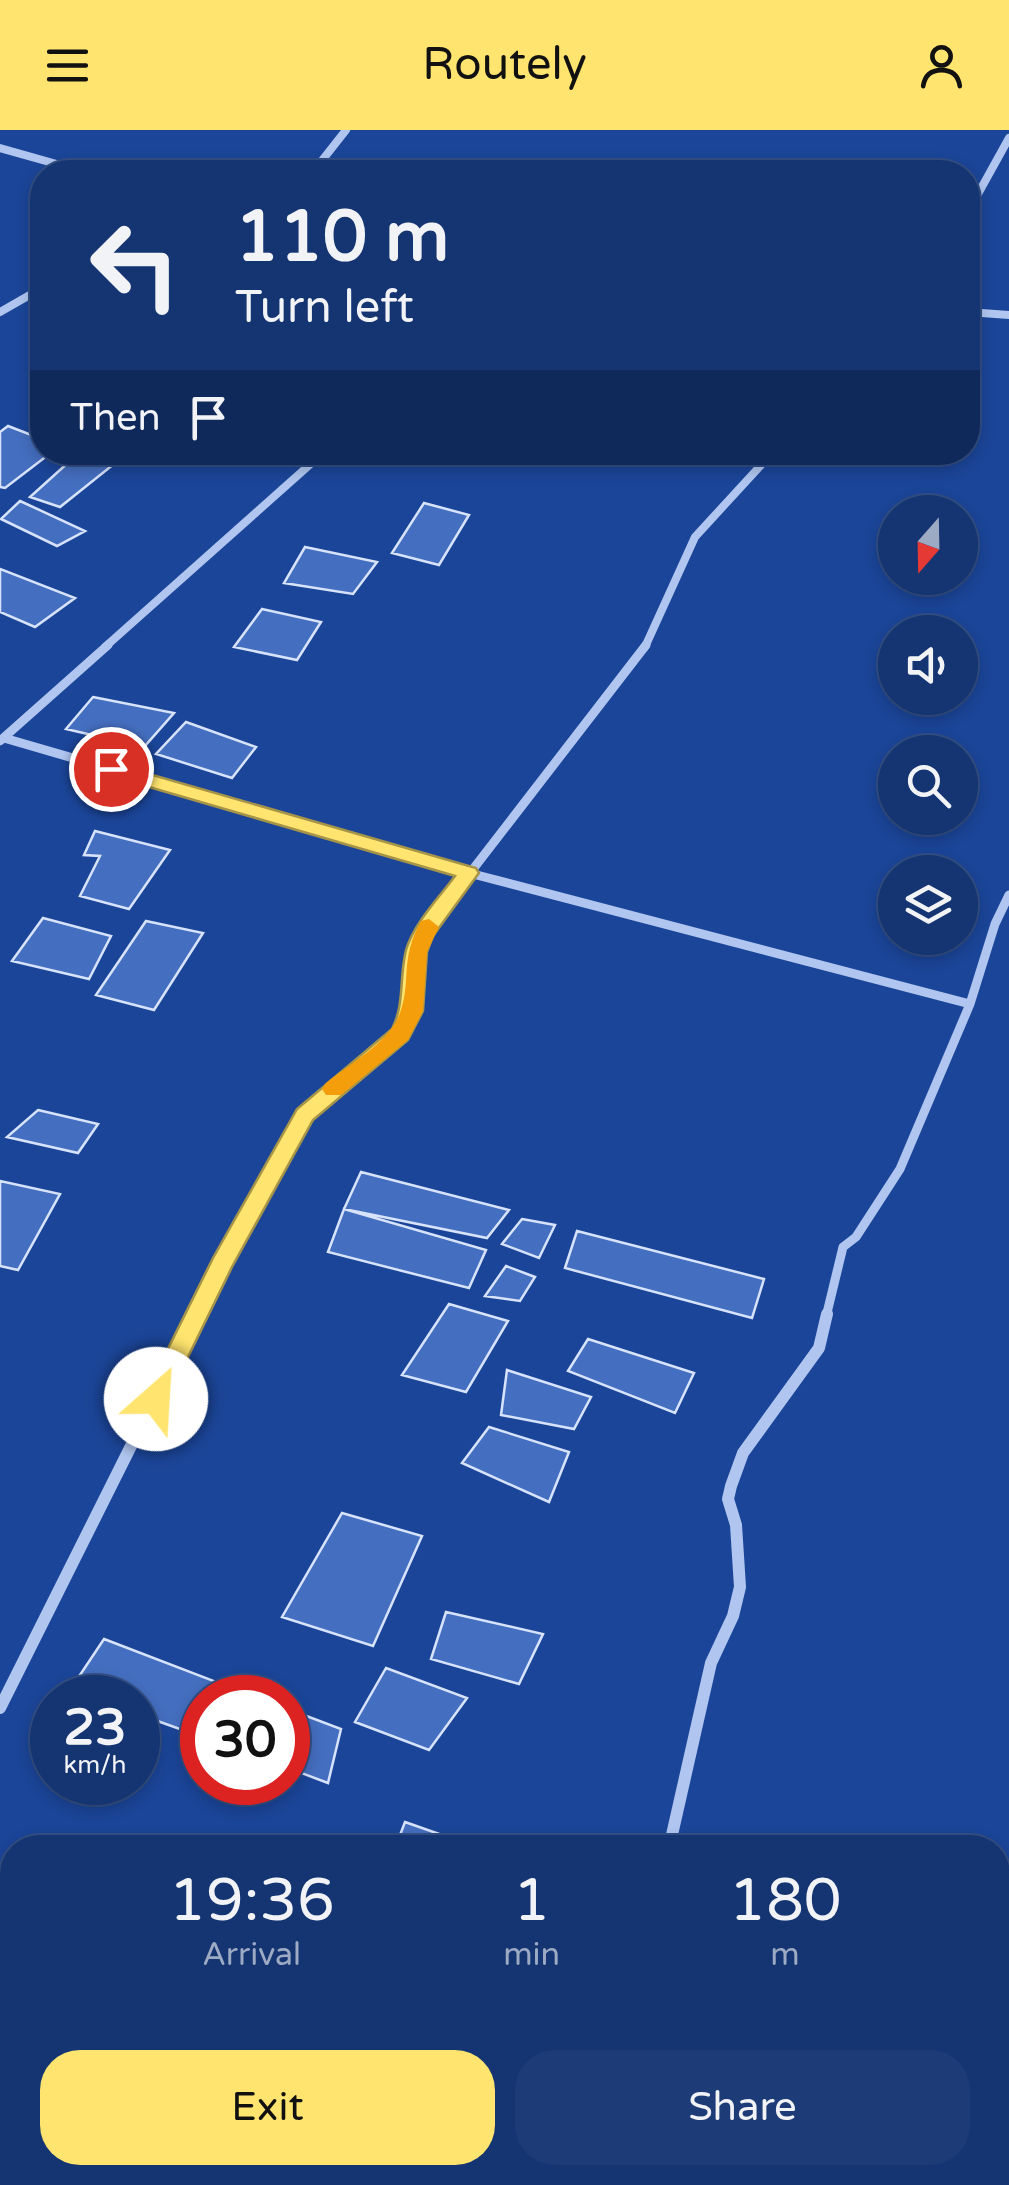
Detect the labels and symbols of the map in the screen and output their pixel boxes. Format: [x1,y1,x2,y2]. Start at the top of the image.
north arrow [878,495,978,595]
pin [69,727,154,812]
position arrow [104,1347,208,1451]
speed limit sign: 30 [180,1675,310,1805]

